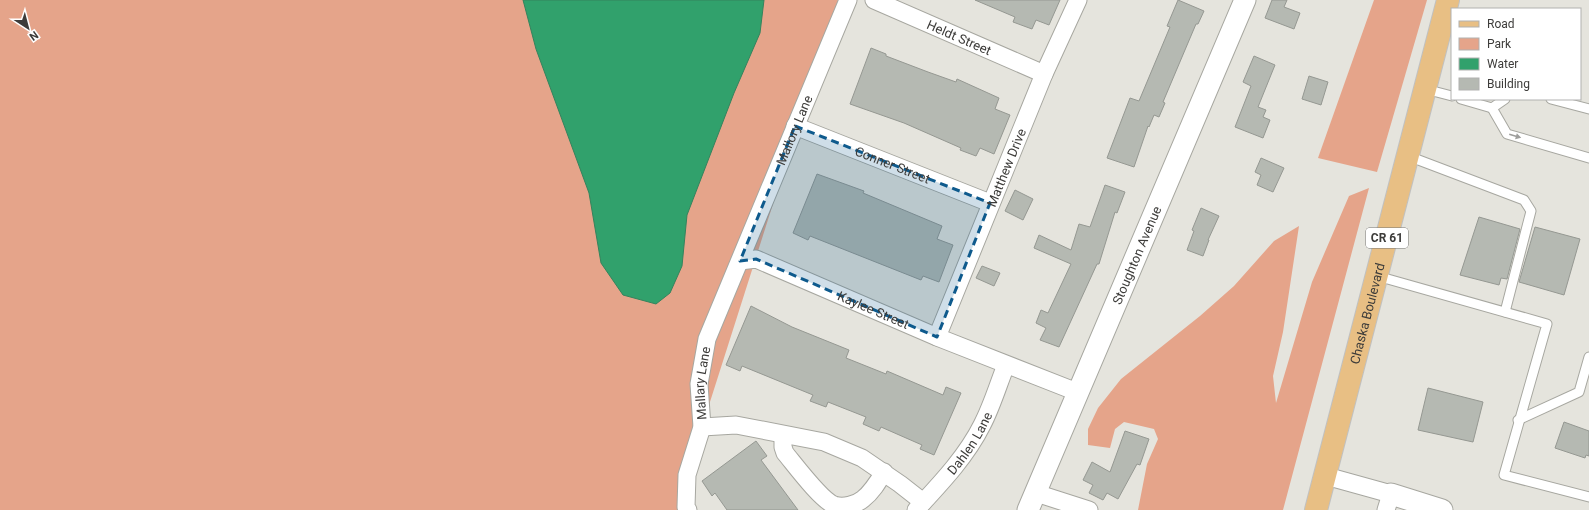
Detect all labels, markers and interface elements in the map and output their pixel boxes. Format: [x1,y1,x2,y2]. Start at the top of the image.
north arrow [8,8,48,48]
legend [1451,8,1581,100]
street label: Heldt Street [925,17,993,58]
text: Road [1487,17,1515,31]
text: N [26,28,41,43]
text: Park [1487,37,1512,51]
text: Water [1487,57,1518,71]
text: Building [1487,77,1530,91]
street label: Mallory Lane [773,93,816,167]
street label: Matthew Drive [984,126,1029,209]
one-way arrow [1509,133,1521,139]
street label: Conner Street [853,144,932,187]
street label: Stoughton Avenue [1109,204,1164,307]
road number: CR 61 [1366,228,1408,248]
street label: Chaska Boulevard [1347,261,1388,366]
street label: Kaylee Street [835,288,911,332]
street label: Mallary Lane [692,345,714,420]
street label: Dahlen Lane [944,410,995,478]

